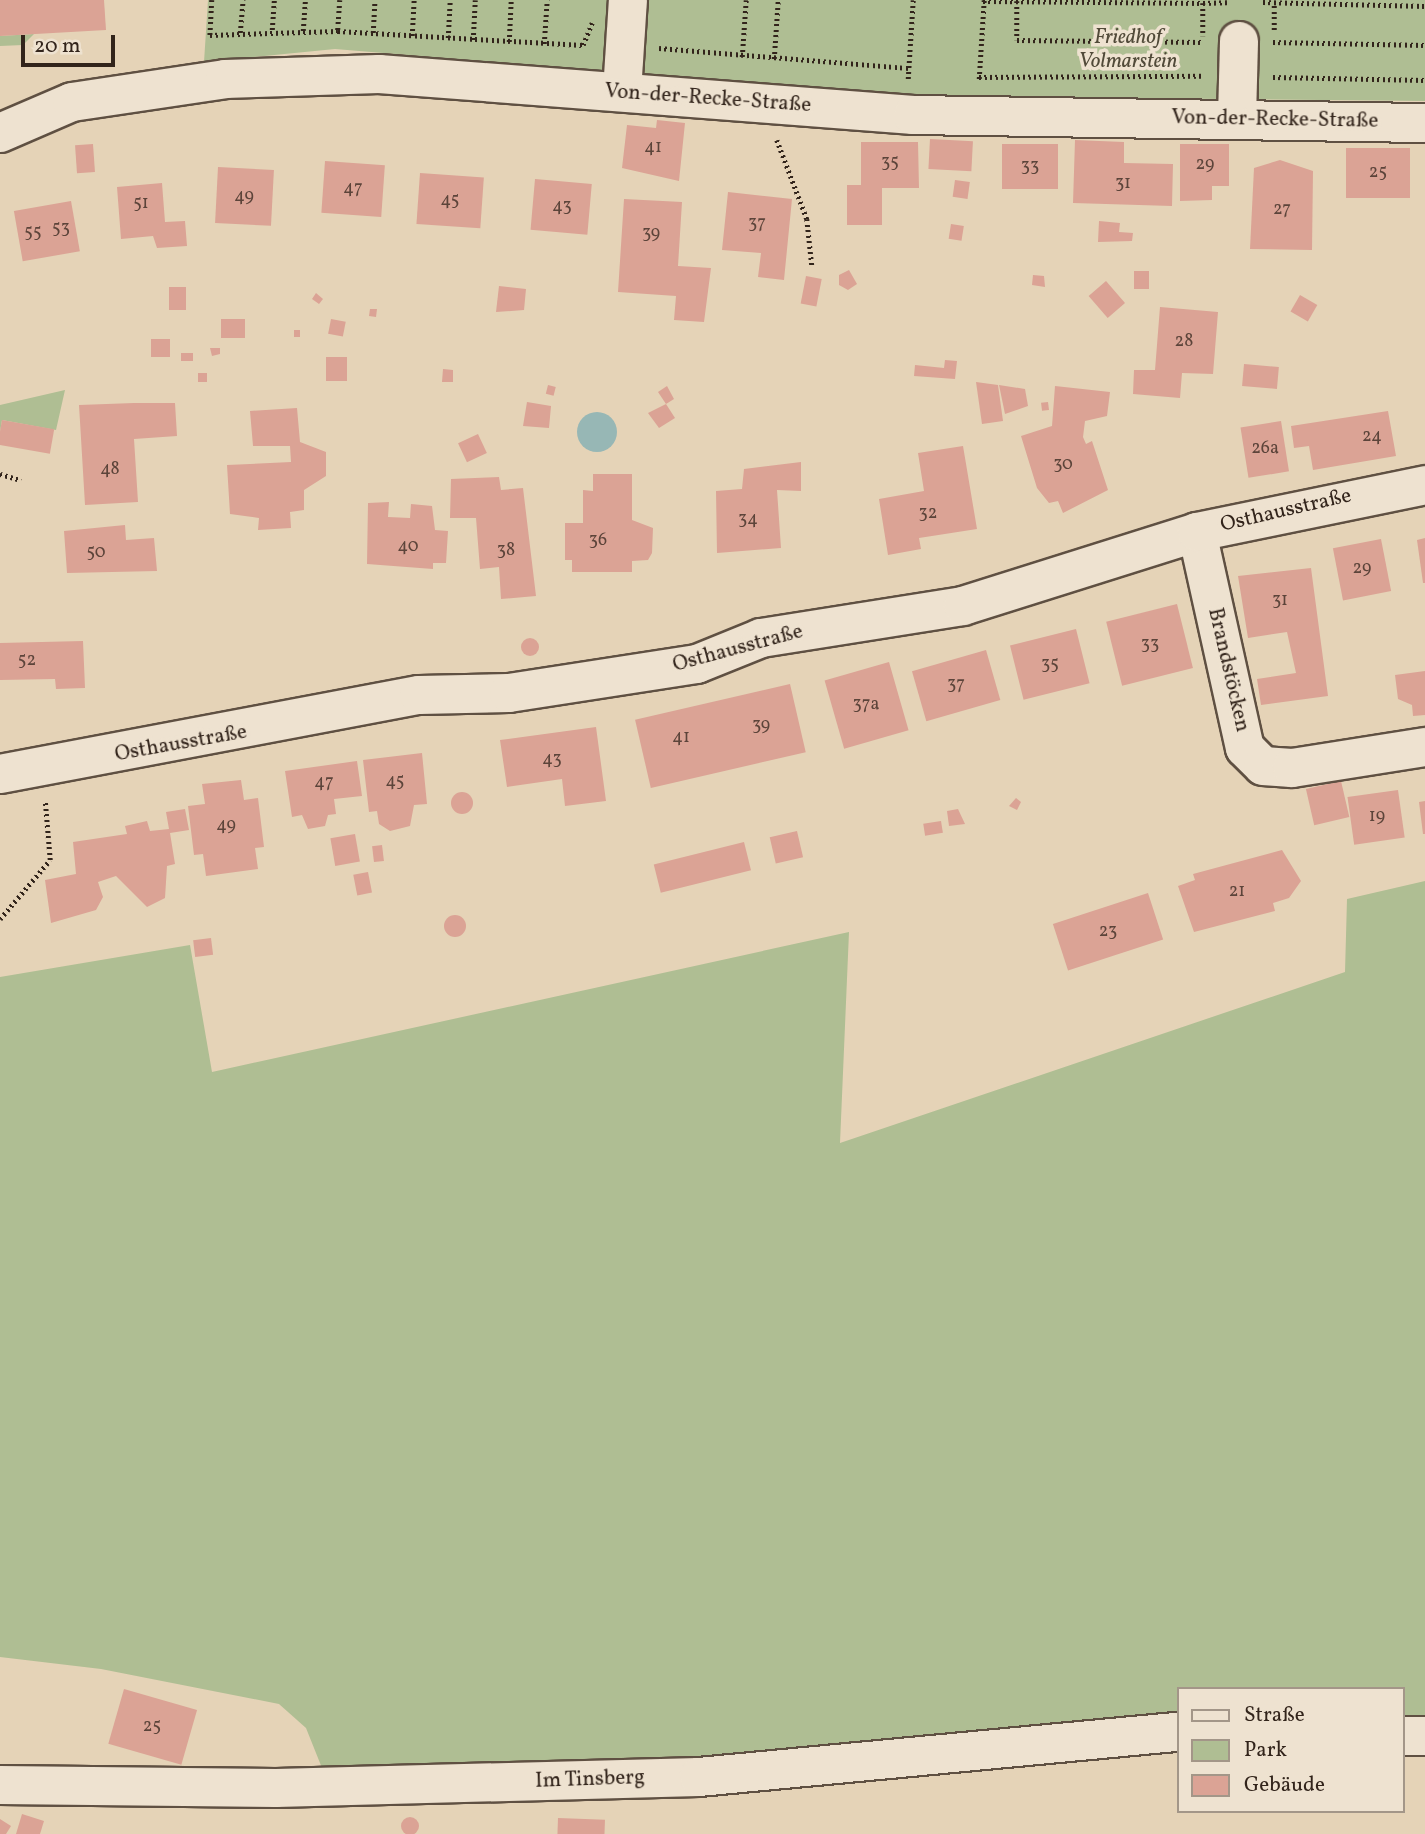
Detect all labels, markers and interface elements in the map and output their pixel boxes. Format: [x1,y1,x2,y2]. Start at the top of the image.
scale bar [24,21,119,65]
park label: Friedhof Volmarstein [1079,25,1177,75]
text: 20 m [34,32,80,61]
street label: Von-der-Recke-Straße [604,79,812,119]
street label: Von-der-Recke-Straße [1171,106,1379,134]
house number: 41 [644,137,662,159]
house number: 35 [881,152,899,174]
house number: 29 [1196,154,1214,176]
house number: 33 [1021,156,1039,178]
house number: 25 [1369,162,1387,184]
house number: 31 [1115,173,1131,195]
house number: 47 [343,178,363,200]
house number: 49 [234,186,254,208]
house number: 45 [441,190,459,212]
house number: 51 [133,193,149,215]
house number: 43 [552,196,572,218]
house number: 27 [1273,199,1291,221]
house number: 37 [748,213,766,235]
house number: 53 [52,218,70,240]
house number: 55 [24,222,42,244]
house number: 39 [642,223,660,245]
house number: 28 [1175,331,1193,353]
house number: 24 [1362,426,1382,448]
house number: 26a [1251,438,1279,460]
house number: 30 [1053,454,1073,476]
house number: 48 [100,459,120,481]
street label: Osthausstraße [1218,484,1354,538]
house number: 32 [919,503,937,525]
house number: 34 [738,509,758,531]
house number: 36 [589,530,607,552]
house number: 40 [397,536,419,558]
house number: 38 [497,540,515,562]
house number: 50 [86,542,106,564]
house number: 29 [1353,558,1371,580]
house number: 31 [1272,590,1288,612]
street label: Brandstöcken [1201,606,1255,734]
street label: Osthausstraße [670,620,806,678]
house number: 33 [1141,634,1159,656]
house number: 52 [18,650,36,672]
house number: 35 [1041,654,1059,676]
house number: 37 [947,674,965,696]
house number: 37a [853,694,879,716]
house number: 39 [752,715,770,737]
street label: Osthausstraße [113,720,249,768]
house number: 41 [672,727,690,749]
house number: 43 [542,749,562,771]
house number: 45 [386,771,404,793]
house number: 47 [314,772,334,794]
house number: 19 [1369,806,1385,828]
house number: 49 [216,815,236,837]
house number: 21 [1229,881,1245,903]
house number: 23 [1099,921,1117,943]
legend [1176,1687,1404,1813]
text: Straße [1244,1701,1305,1730]
house number: 25 [143,1716,161,1738]
text: Park [1244,1736,1287,1765]
street label: Im Tinsberg [534,1765,646,1795]
text: Gebäude [1244,1771,1325,1800]

